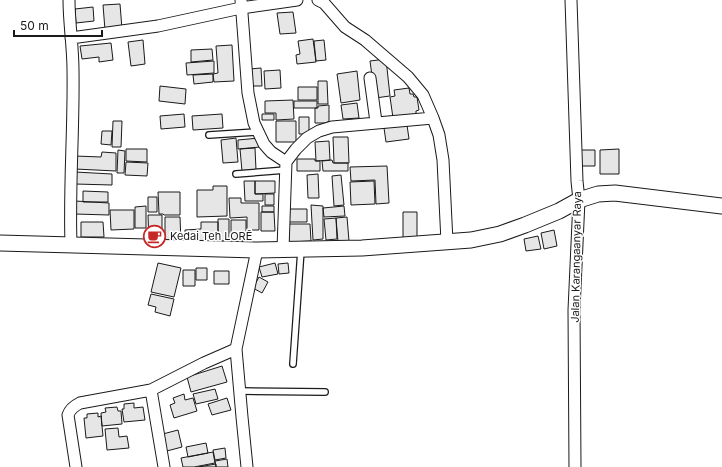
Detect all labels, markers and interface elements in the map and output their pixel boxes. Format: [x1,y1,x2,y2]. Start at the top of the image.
scale bar [14,12,102,38]
text: 50 m [20,18,49,33]
street label: Jalan Karangaanyar Raya [568,191,584,323]
cafe icon: Kedai Teh LORĒ [142,223,168,249]
place label: Kedai Teh LORĒ [170,229,252,243]

